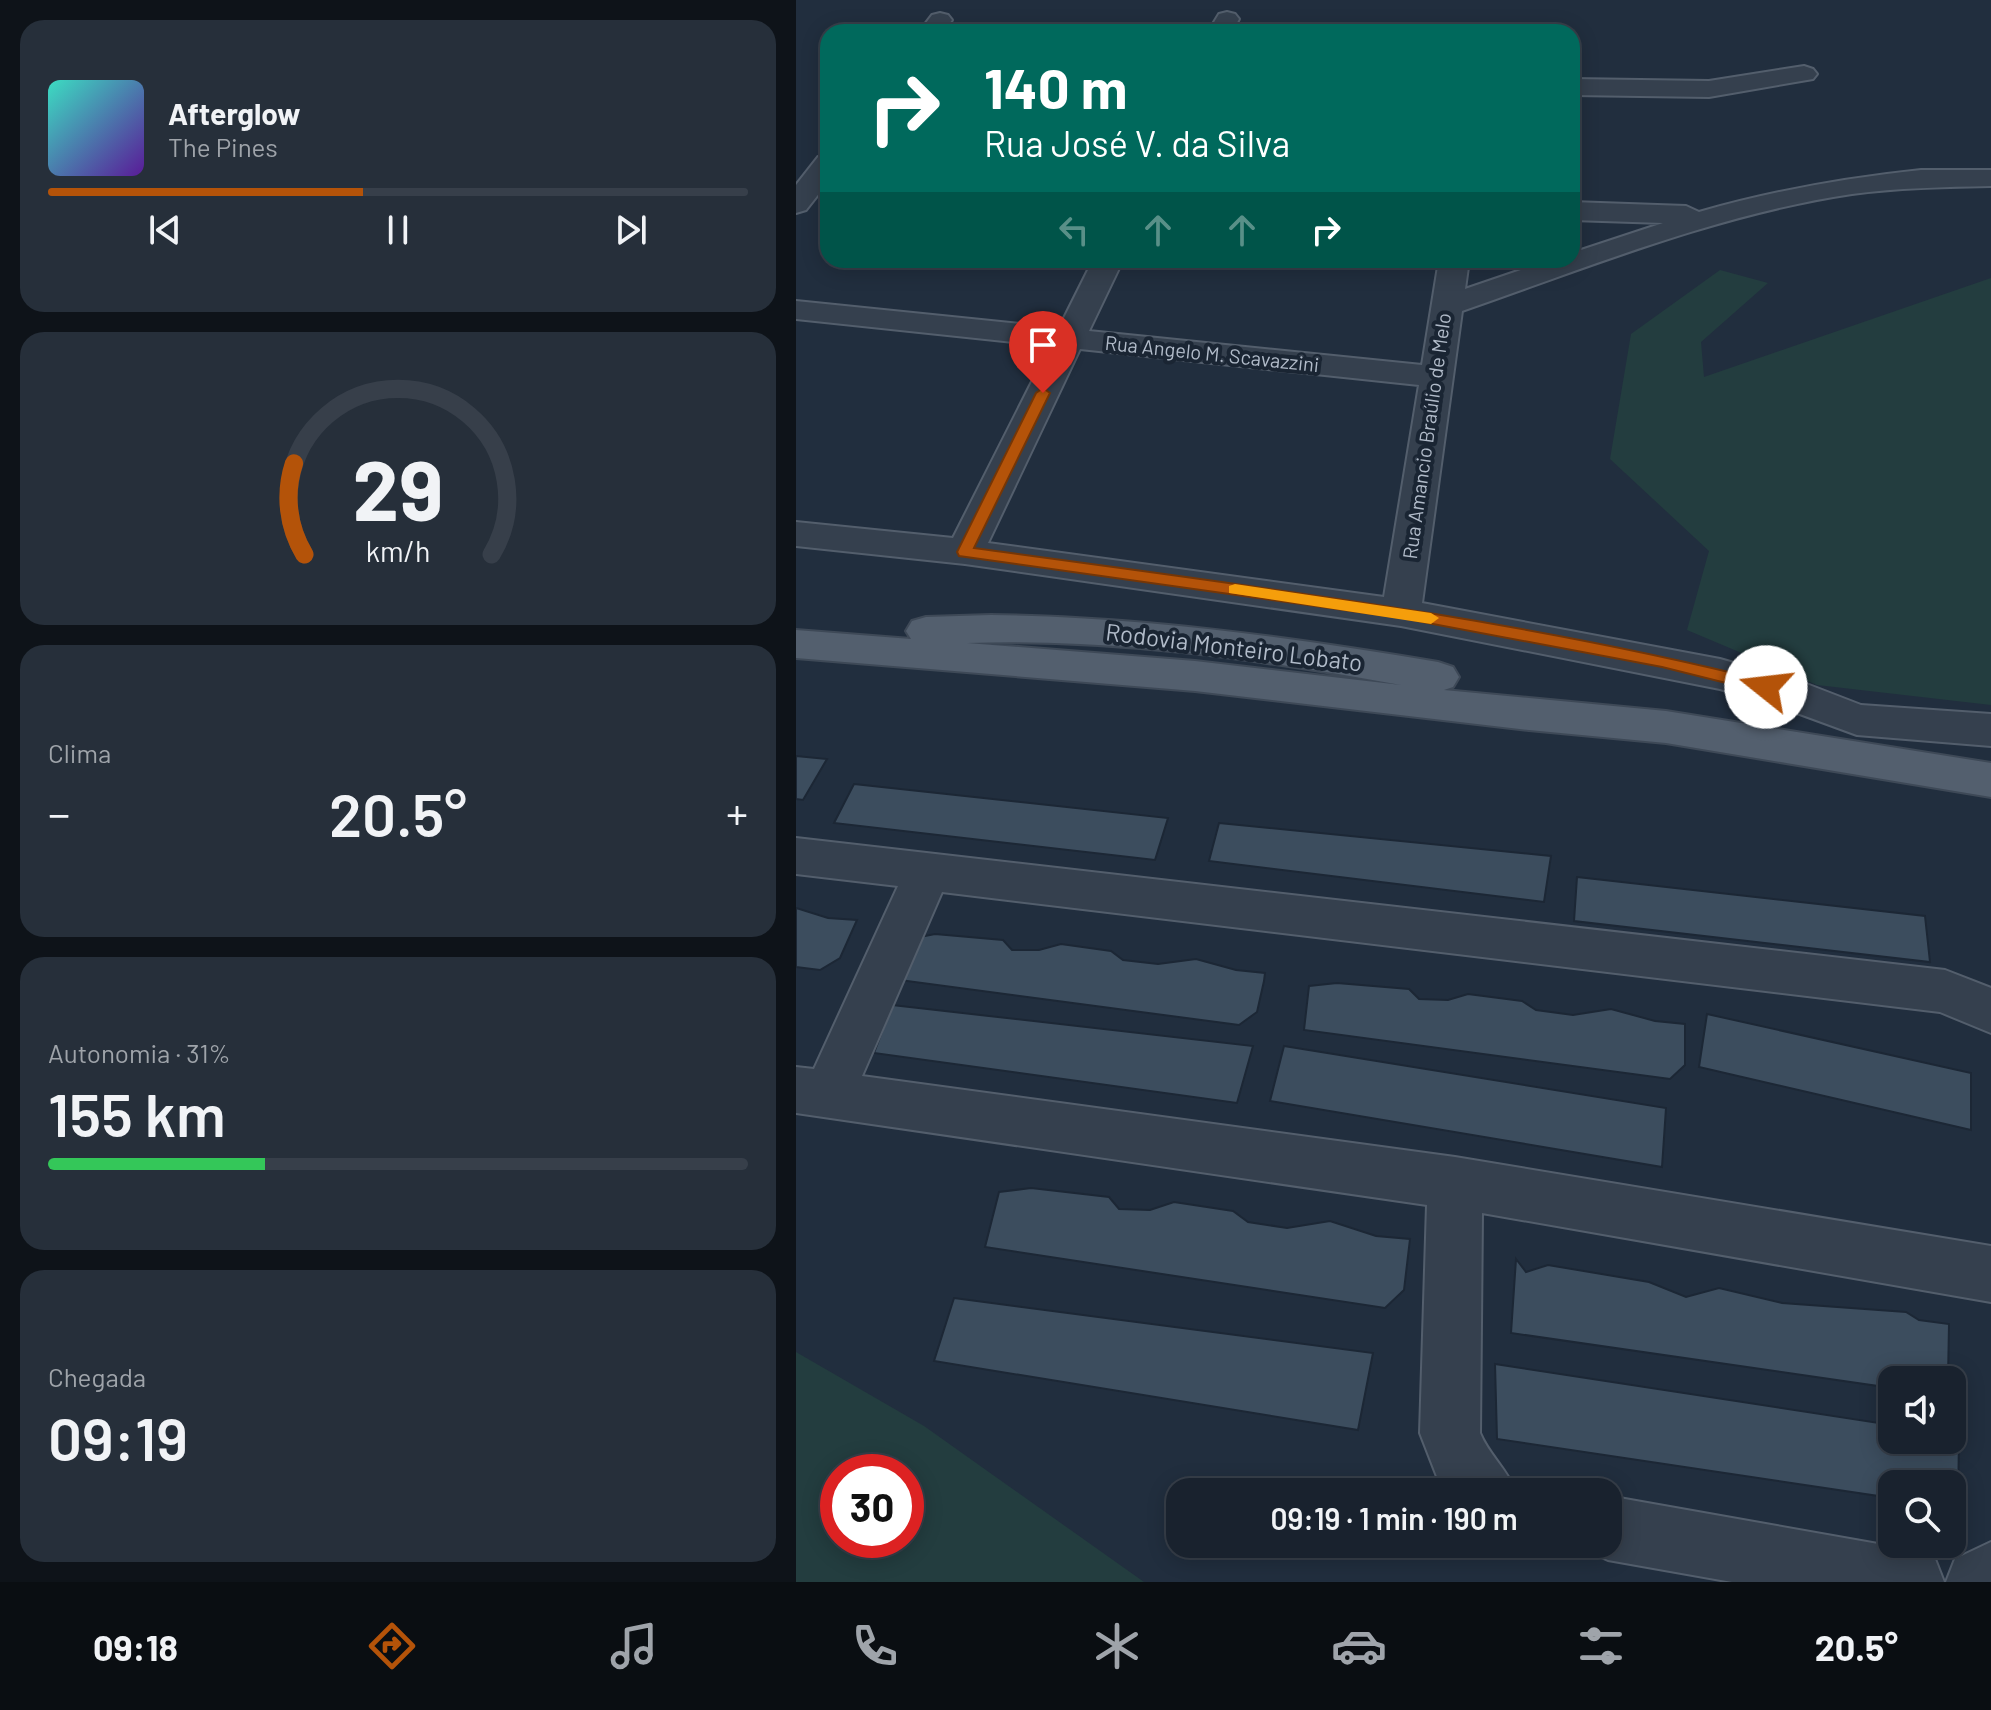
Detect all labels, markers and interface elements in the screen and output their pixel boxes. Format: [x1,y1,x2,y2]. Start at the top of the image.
text: 140 m [984,53,1128,120]
icon: right [852,56,956,160]
text: Afterglow [168,95,301,131]
text: Rua José V. da Silva [984,121,1290,164]
text: The Pines [168,131,278,162]
icon: previous [143,208,187,252]
icon: pause [376,208,420,252]
icon: next [609,208,653,252]
icon: left [1052,208,1096,252]
icon: ahead [1136,208,1180,252]
icon: ahead [1220,208,1264,252]
icon: right [1304,208,1348,252]
pin [1009,311,1077,393]
street label: Rua Amancio Braúlio de Melo [1397,311,1455,561]
icon: arrive [1021,323,1065,367]
street label: Rua Angelo M. Scavazzini [1104,330,1320,376]
text: 29 [353,437,443,537]
text: km/h [366,533,430,568]
street label: Rodovia Monteiro Lobato [1104,616,1364,677]
position arrow [1724,645,1808,729]
text: Clima [48,737,111,768]
text: 20.5° [329,777,467,849]
text: − [48,786,70,839]
text: + [726,786,748,839]
text: Autonomia · 31% [48,1037,231,1068]
text: 155 km [48,1077,226,1149]
text: Chegada [48,1361,146,1392]
map controls [1878,1366,1966,1558]
button: sound [1878,1366,1966,1454]
text: 09:19 [48,1401,188,1473]
speed limit sign: 30 [820,1454,924,1558]
button: search [1878,1470,1966,1558]
text: 09:19 · 1 min · 190 m [1270,1500,1518,1536]
icon: directions [364,1618,420,1674]
icon: music [606,1618,662,1674]
icon: phone [847,1618,903,1674]
icon: climate [1089,1618,1145,1674]
icon: car [1331,1618,1387,1674]
icon: filters [1573,1618,1629,1674]
text: 09:18 [93,1625,178,1668]
text: 20.5° [1815,1625,1898,1668]

